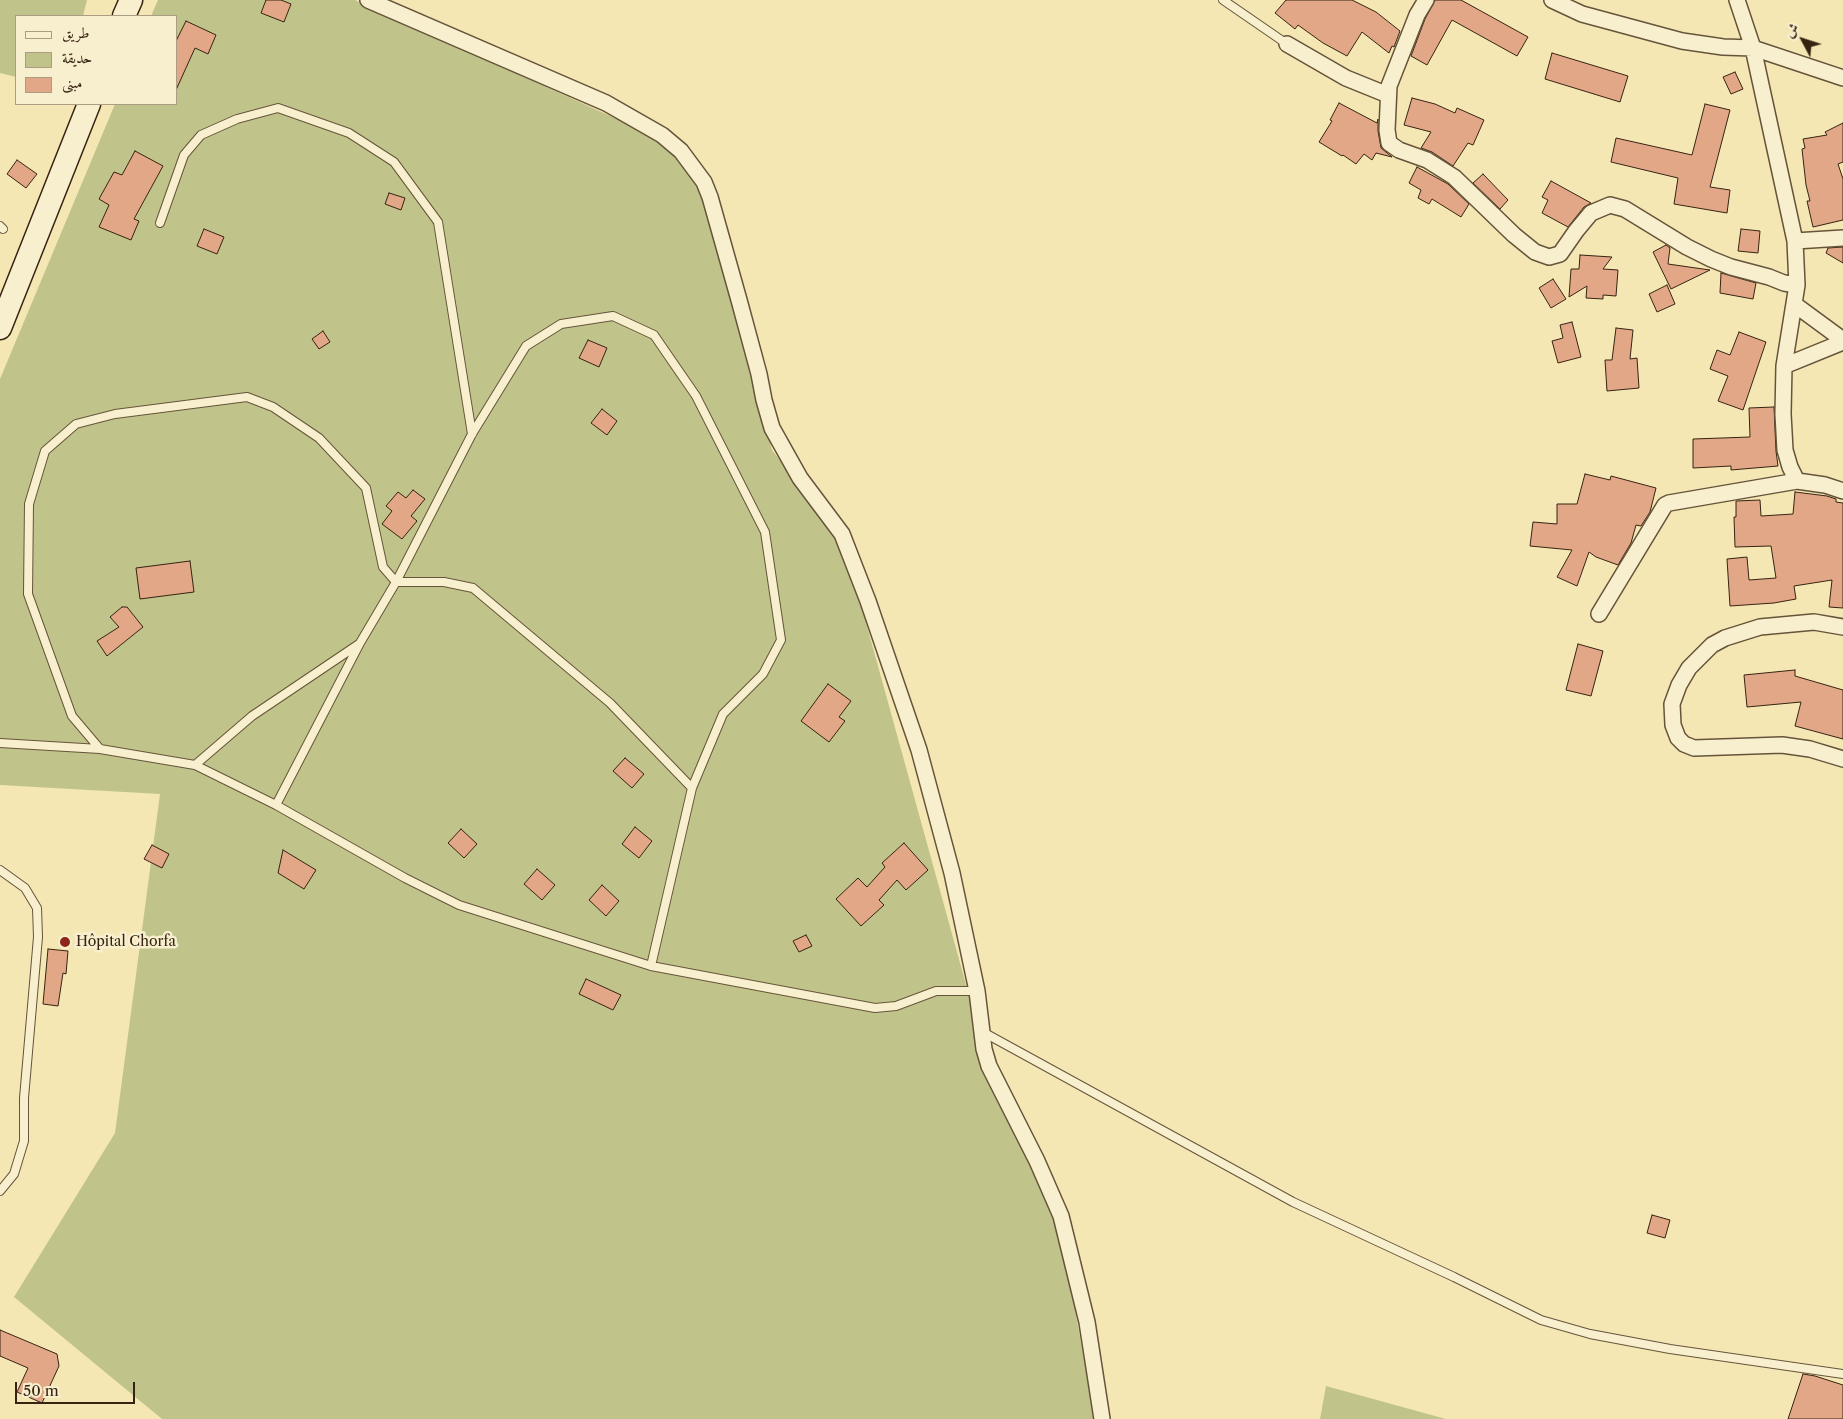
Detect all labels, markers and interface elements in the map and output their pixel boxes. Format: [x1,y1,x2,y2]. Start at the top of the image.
legend [15,15,178,105]
north arrow [1778,15,1828,65]
text: ش [1780,19,1803,41]
text: طريق [62,23,89,42]
text: حديقة [62,48,92,67]
text: مبنى [62,73,82,92]
place label: Hôpital Chorfa [76,934,176,950]
marker: Hôpital Chorfa [58,935,72,949]
scale bar [18,1372,138,1404]
text: 50 m [23,1381,59,1400]

